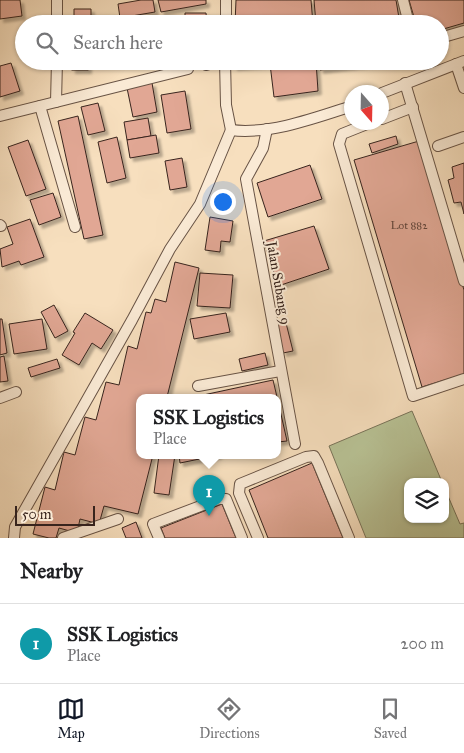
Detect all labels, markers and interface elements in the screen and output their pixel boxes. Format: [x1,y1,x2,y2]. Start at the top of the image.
search box [15,15,449,70]
icon: search [33,29,61,57]
text: Search here [73,31,163,54]
north arrow [344,85,389,130]
your location [210,189,236,215]
house number: Lot 882 [390,219,428,232]
street label: Jalan Subang 9 [261,238,294,326]
popup [136,394,281,459]
text: SSK Logistics [153,406,264,429]
text: Place [153,429,187,448]
pin: 1 [193,475,225,516]
map controls [404,478,449,523]
button: layers [404,478,449,523]
scale bar [15,503,95,526]
text: 50 m [22,506,51,523]
text: Nearby [20,558,83,584]
text: SSK Logistics [67,623,178,646]
text: 1 [33,634,39,653]
text: 200 m [401,634,444,653]
text: Place [67,646,101,665]
tab: Map [57,695,85,742]
tab: Directions [199,695,260,742]
tab: Saved [374,695,407,742]

